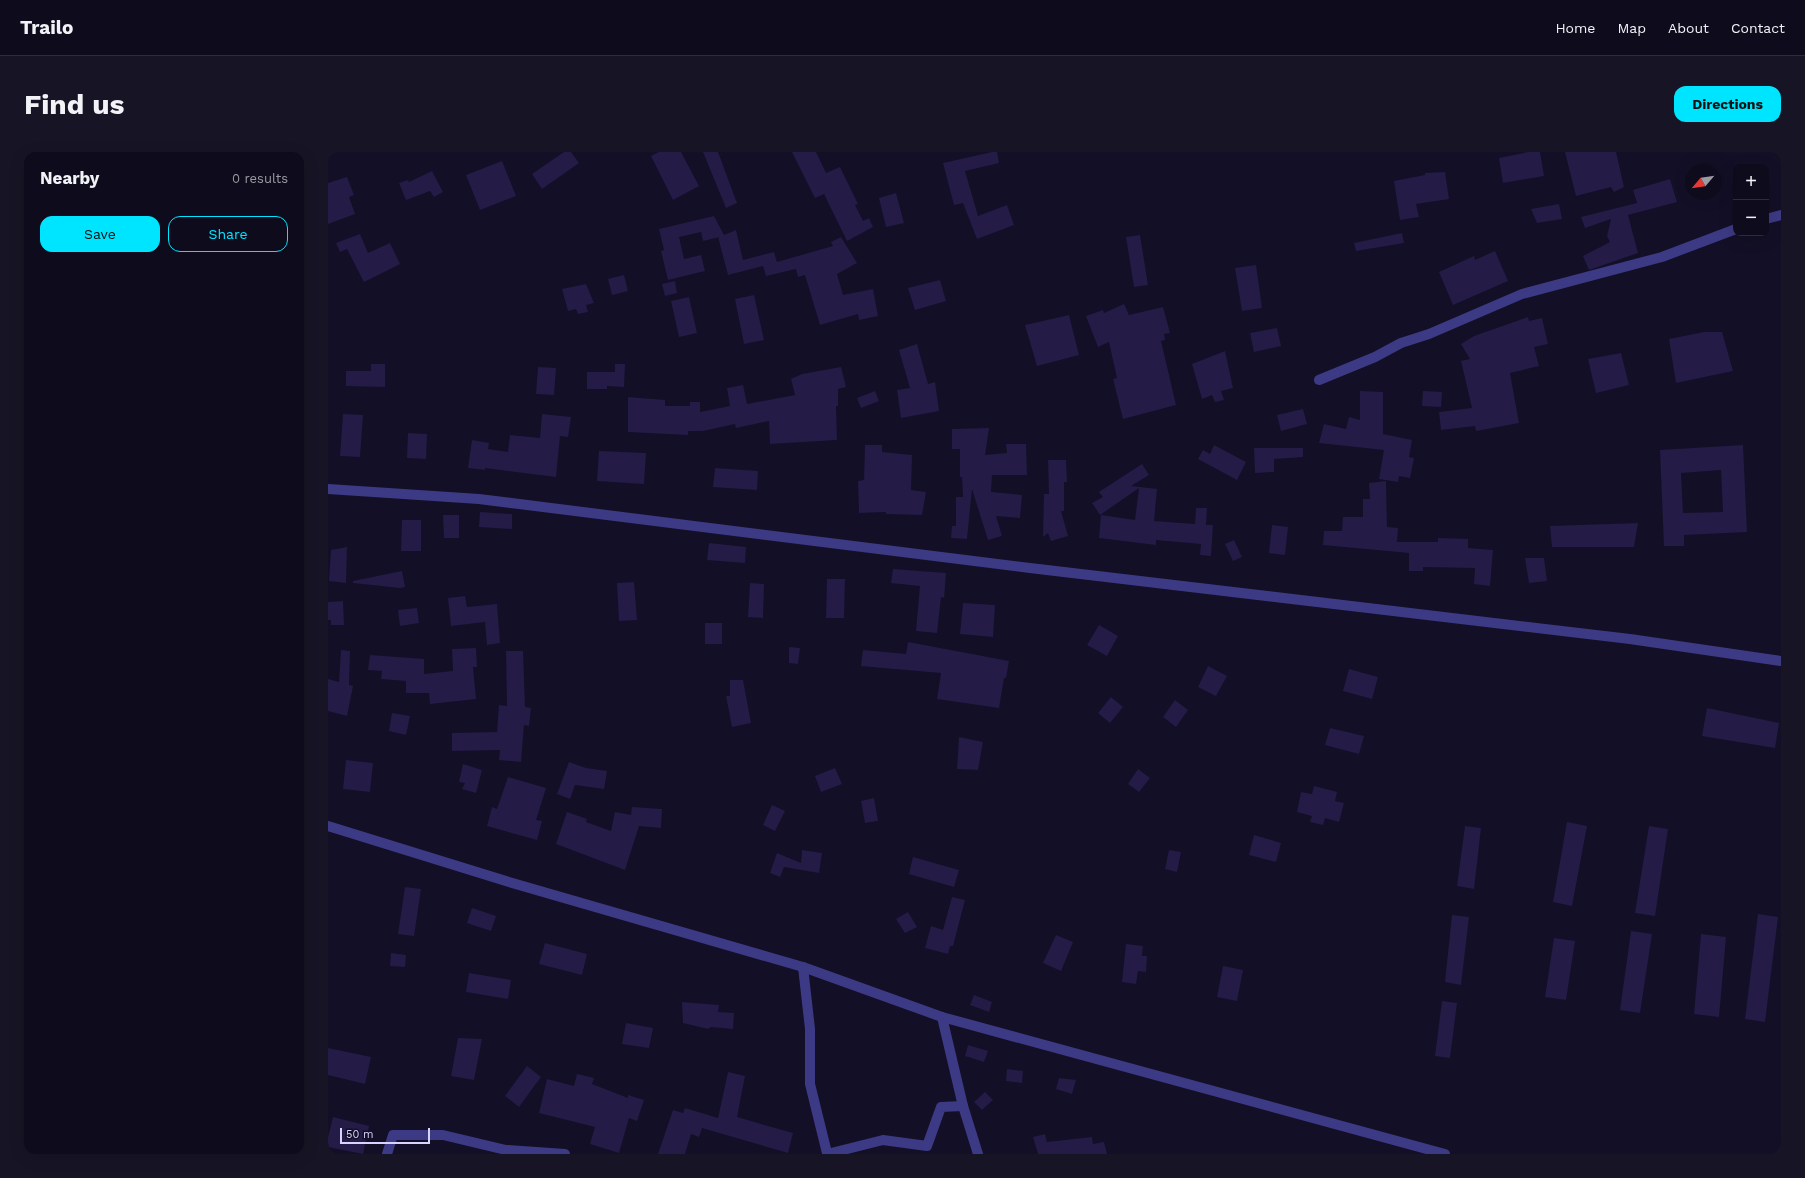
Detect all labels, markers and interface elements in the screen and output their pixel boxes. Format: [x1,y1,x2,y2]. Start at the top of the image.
text: Trailo [20,16,73,39]
text: Home [1555,20,1595,36]
text: Map [1617,20,1646,36]
text: About [1668,20,1709,36]
text: Contact [1731,20,1785,36]
button: Directions [1674,86,1781,122]
text: Find us [24,88,124,121]
north arrow [1685,164,1721,200]
map controls [1733,164,1769,236]
button: + [1733,164,1769,200]
text: Nearby [40,168,99,188]
text: 0 results [232,171,288,186]
button: − [1733,200,1769,236]
button: Save [40,216,160,252]
button: Share [168,216,288,252]
scale bar [340,1126,430,1145]
text: 50 m [346,1128,373,1141]

